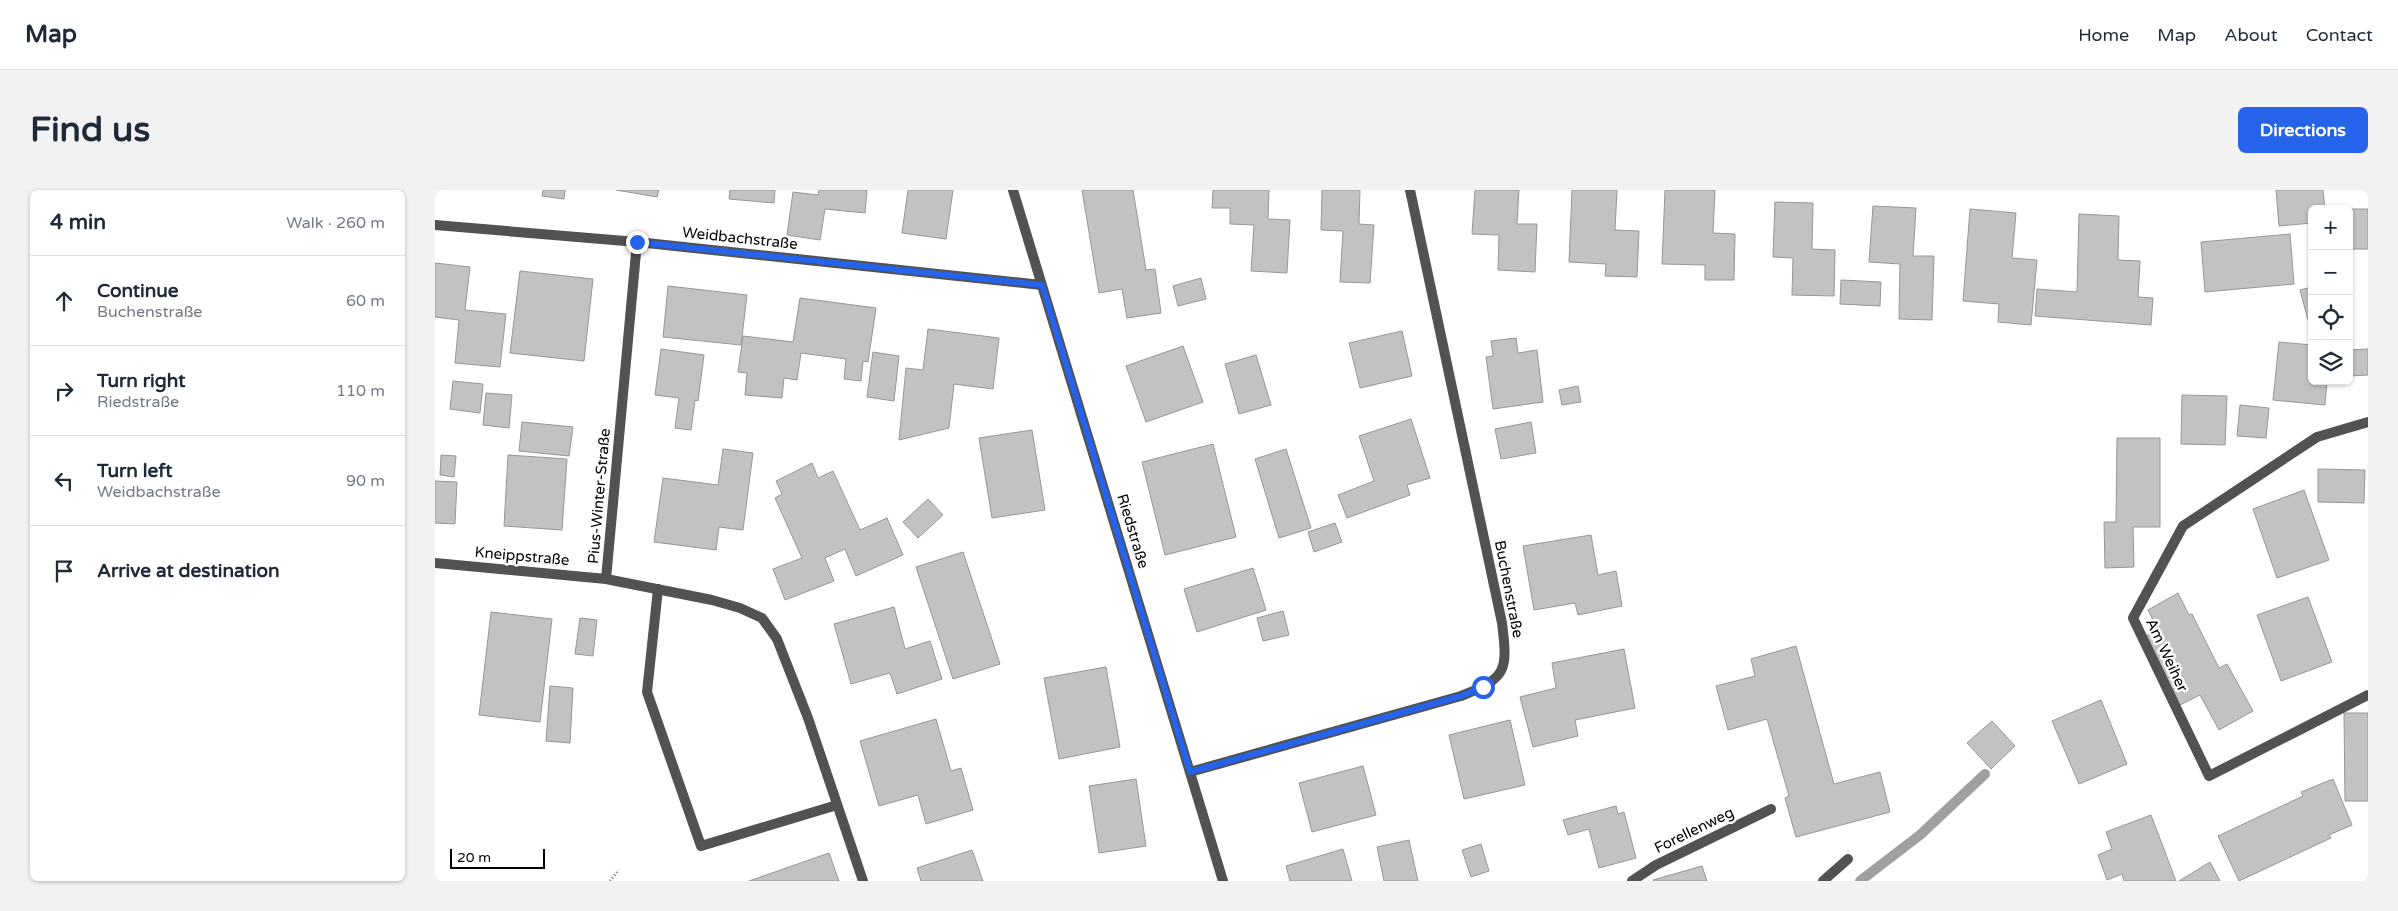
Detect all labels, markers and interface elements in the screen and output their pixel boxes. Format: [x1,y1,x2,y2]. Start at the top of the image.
text: Map [25,20,77,49]
text: Home [2078,24,2129,46]
text: Map [2157,24,2196,46]
text: About [2224,24,2278,46]
text: Contact [2306,24,2373,46]
button: Directions [2238,107,2368,153]
text: Find us [30,109,150,151]
map controls [2308,205,2353,385]
button: + [2308,205,2353,250]
text: 4 min [50,210,106,235]
text: Walk · 260 m [286,213,385,233]
street label: Weidbachstraße [681,223,799,253]
route end [626,231,649,254]
button: − [2308,250,2353,295]
text: Continue [97,280,179,302]
icon: ahead [50,287,78,315]
text: 60 m [346,291,385,311]
button: locate [2308,295,2353,340]
text: Buchenstraße [97,302,202,322]
button: layers [2308,340,2353,385]
text: Turn right [97,370,185,392]
icon: right [50,377,78,405]
text: 110 m [336,381,385,401]
text: Riedstraße [97,392,179,412]
street label: Pius-Winter-Straße [584,427,614,565]
text: Turn left [97,460,173,482]
icon: left [50,467,78,495]
text: 90 m [346,471,385,491]
text: Weidbachstraße [97,482,221,502]
street label: Riedstraße [1113,492,1153,570]
street label: Buchenstraße [1491,539,1527,639]
street label: Kneippstraße [474,543,570,569]
icon: arrive [50,557,78,585]
text: Arrive at destination [97,560,280,582]
street label: Am Weiher [2142,615,2192,695]
route start [1472,676,1495,699]
street label: Forellenweg [1651,803,1737,857]
scale bar [450,846,545,869]
text: 20 m [457,849,491,866]

